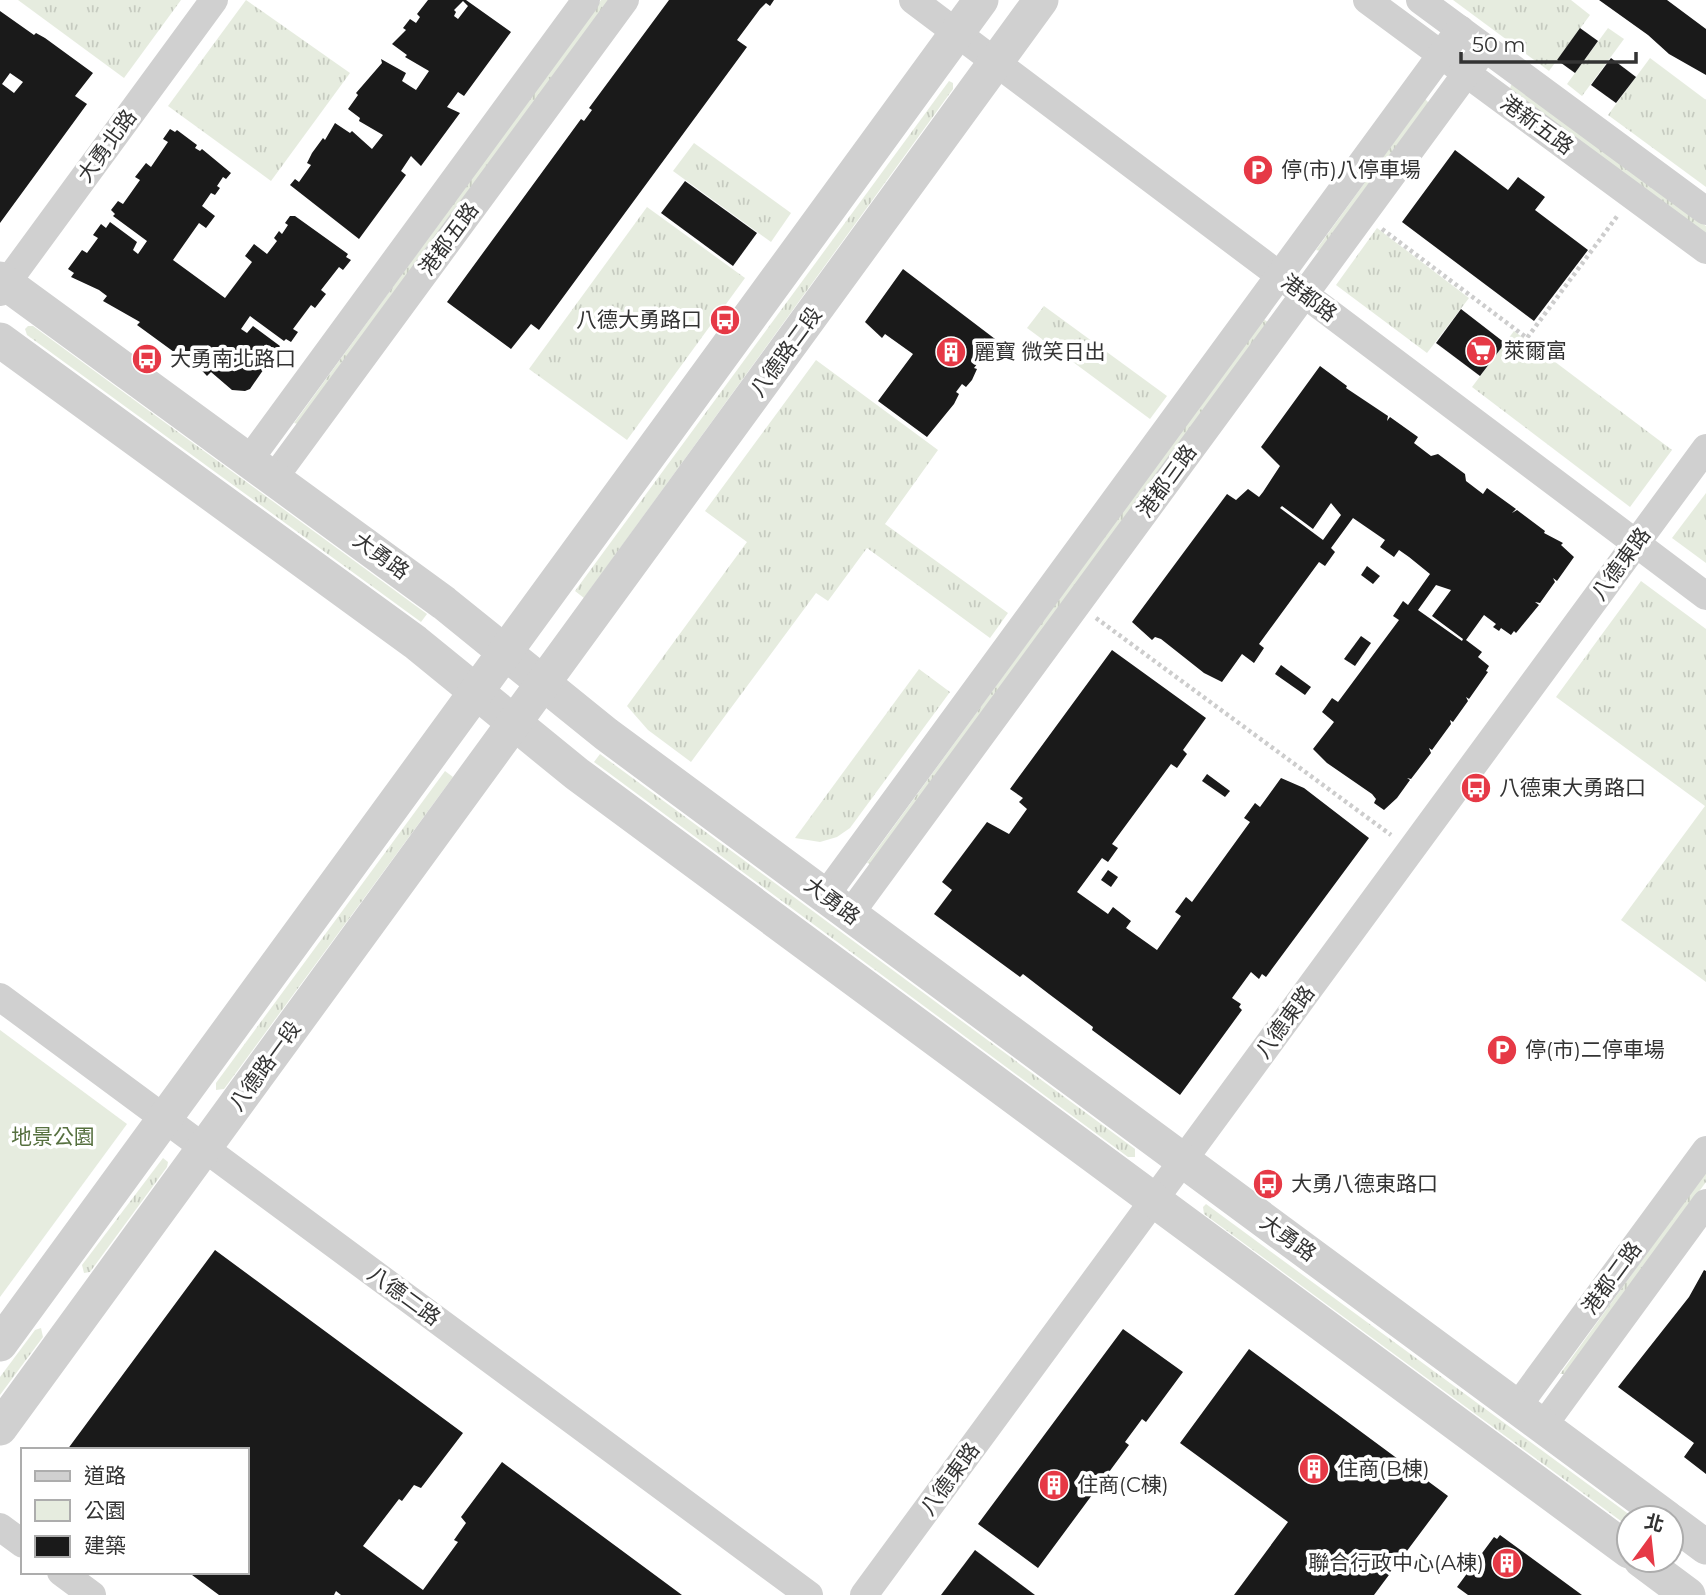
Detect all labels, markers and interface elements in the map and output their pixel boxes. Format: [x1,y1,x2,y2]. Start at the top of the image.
scale bar [1461,21,1636,65]
text: 50 m [1472,32,1526,57]
street label: 港新五路 [1496,90,1579,159]
street label: 大勇北路 [72,104,141,187]
parking icon: 停(市)八停車場 [1241,153,1275,187]
place label: 停(市)八停車場 [1281,157,1421,182]
street label: 港都五路 [414,197,483,280]
street label: 港都路 [1277,269,1342,327]
street label: 八德路二段 [745,302,827,402]
bus stop icon: 八德大勇路口 [708,303,742,337]
place label: 八德大勇路口 [576,307,702,332]
supermarket icon: 萊爾富 [1464,334,1498,368]
building icon: 麗寶 微笑日出 [934,335,968,369]
place label: 萊爾富 [1504,338,1567,363]
place label: 麗寶 微笑日出 [974,339,1106,364]
bus stop icon: 大勇南北路口 [130,342,164,376]
place label: 大勇南北路口 [170,346,296,371]
street label: 港都三路 [1132,439,1201,522]
street label: 八德東路 [1586,522,1655,605]
street label: 大勇路 [348,527,414,584]
bus stop icon: 八德東大勇路口 [1459,771,1493,805]
place label: 八德東大勇路口 [1499,775,1646,800]
street label: 大勇路 [800,872,865,930]
street label: 八德東路 [1250,980,1319,1063]
street label: 八德路一段 [224,1016,306,1116]
parking icon: 停(市)二停車場 [1485,1033,1519,1067]
place label: 停(市)二停車場 [1525,1037,1665,1062]
park label: 地景公園 [11,1124,95,1149]
bus stop icon: 大勇八德東路口 [1251,1167,1285,1201]
place label: 大勇八德東路口 [1291,1171,1438,1196]
street label: 大勇路 [1255,1209,1321,1266]
street label: 港都二路 [1577,1236,1646,1319]
street label: 八德二路 [363,1261,446,1330]
street label: 八德東路 [915,1437,984,1520]
legend [21,1448,248,1574]
building icon: 住商(B棟) [1297,1452,1331,1486]
place label: 住商(B棟) [1337,1456,1430,1481]
text: 道路 [84,1463,126,1488]
building icon: 住商(C棟) [1037,1468,1071,1502]
place label: 住商(C棟) [1077,1472,1169,1497]
text: 公園 [84,1498,126,1523]
north arrow [1615,1504,1685,1574]
text: 北 [1642,1509,1666,1537]
text: 建築 [84,1533,126,1558]
building icon: 聯合行政中心(A棟) [1490,1546,1524,1580]
place label: 聯合行政中心(A棟) [1308,1550,1484,1575]

